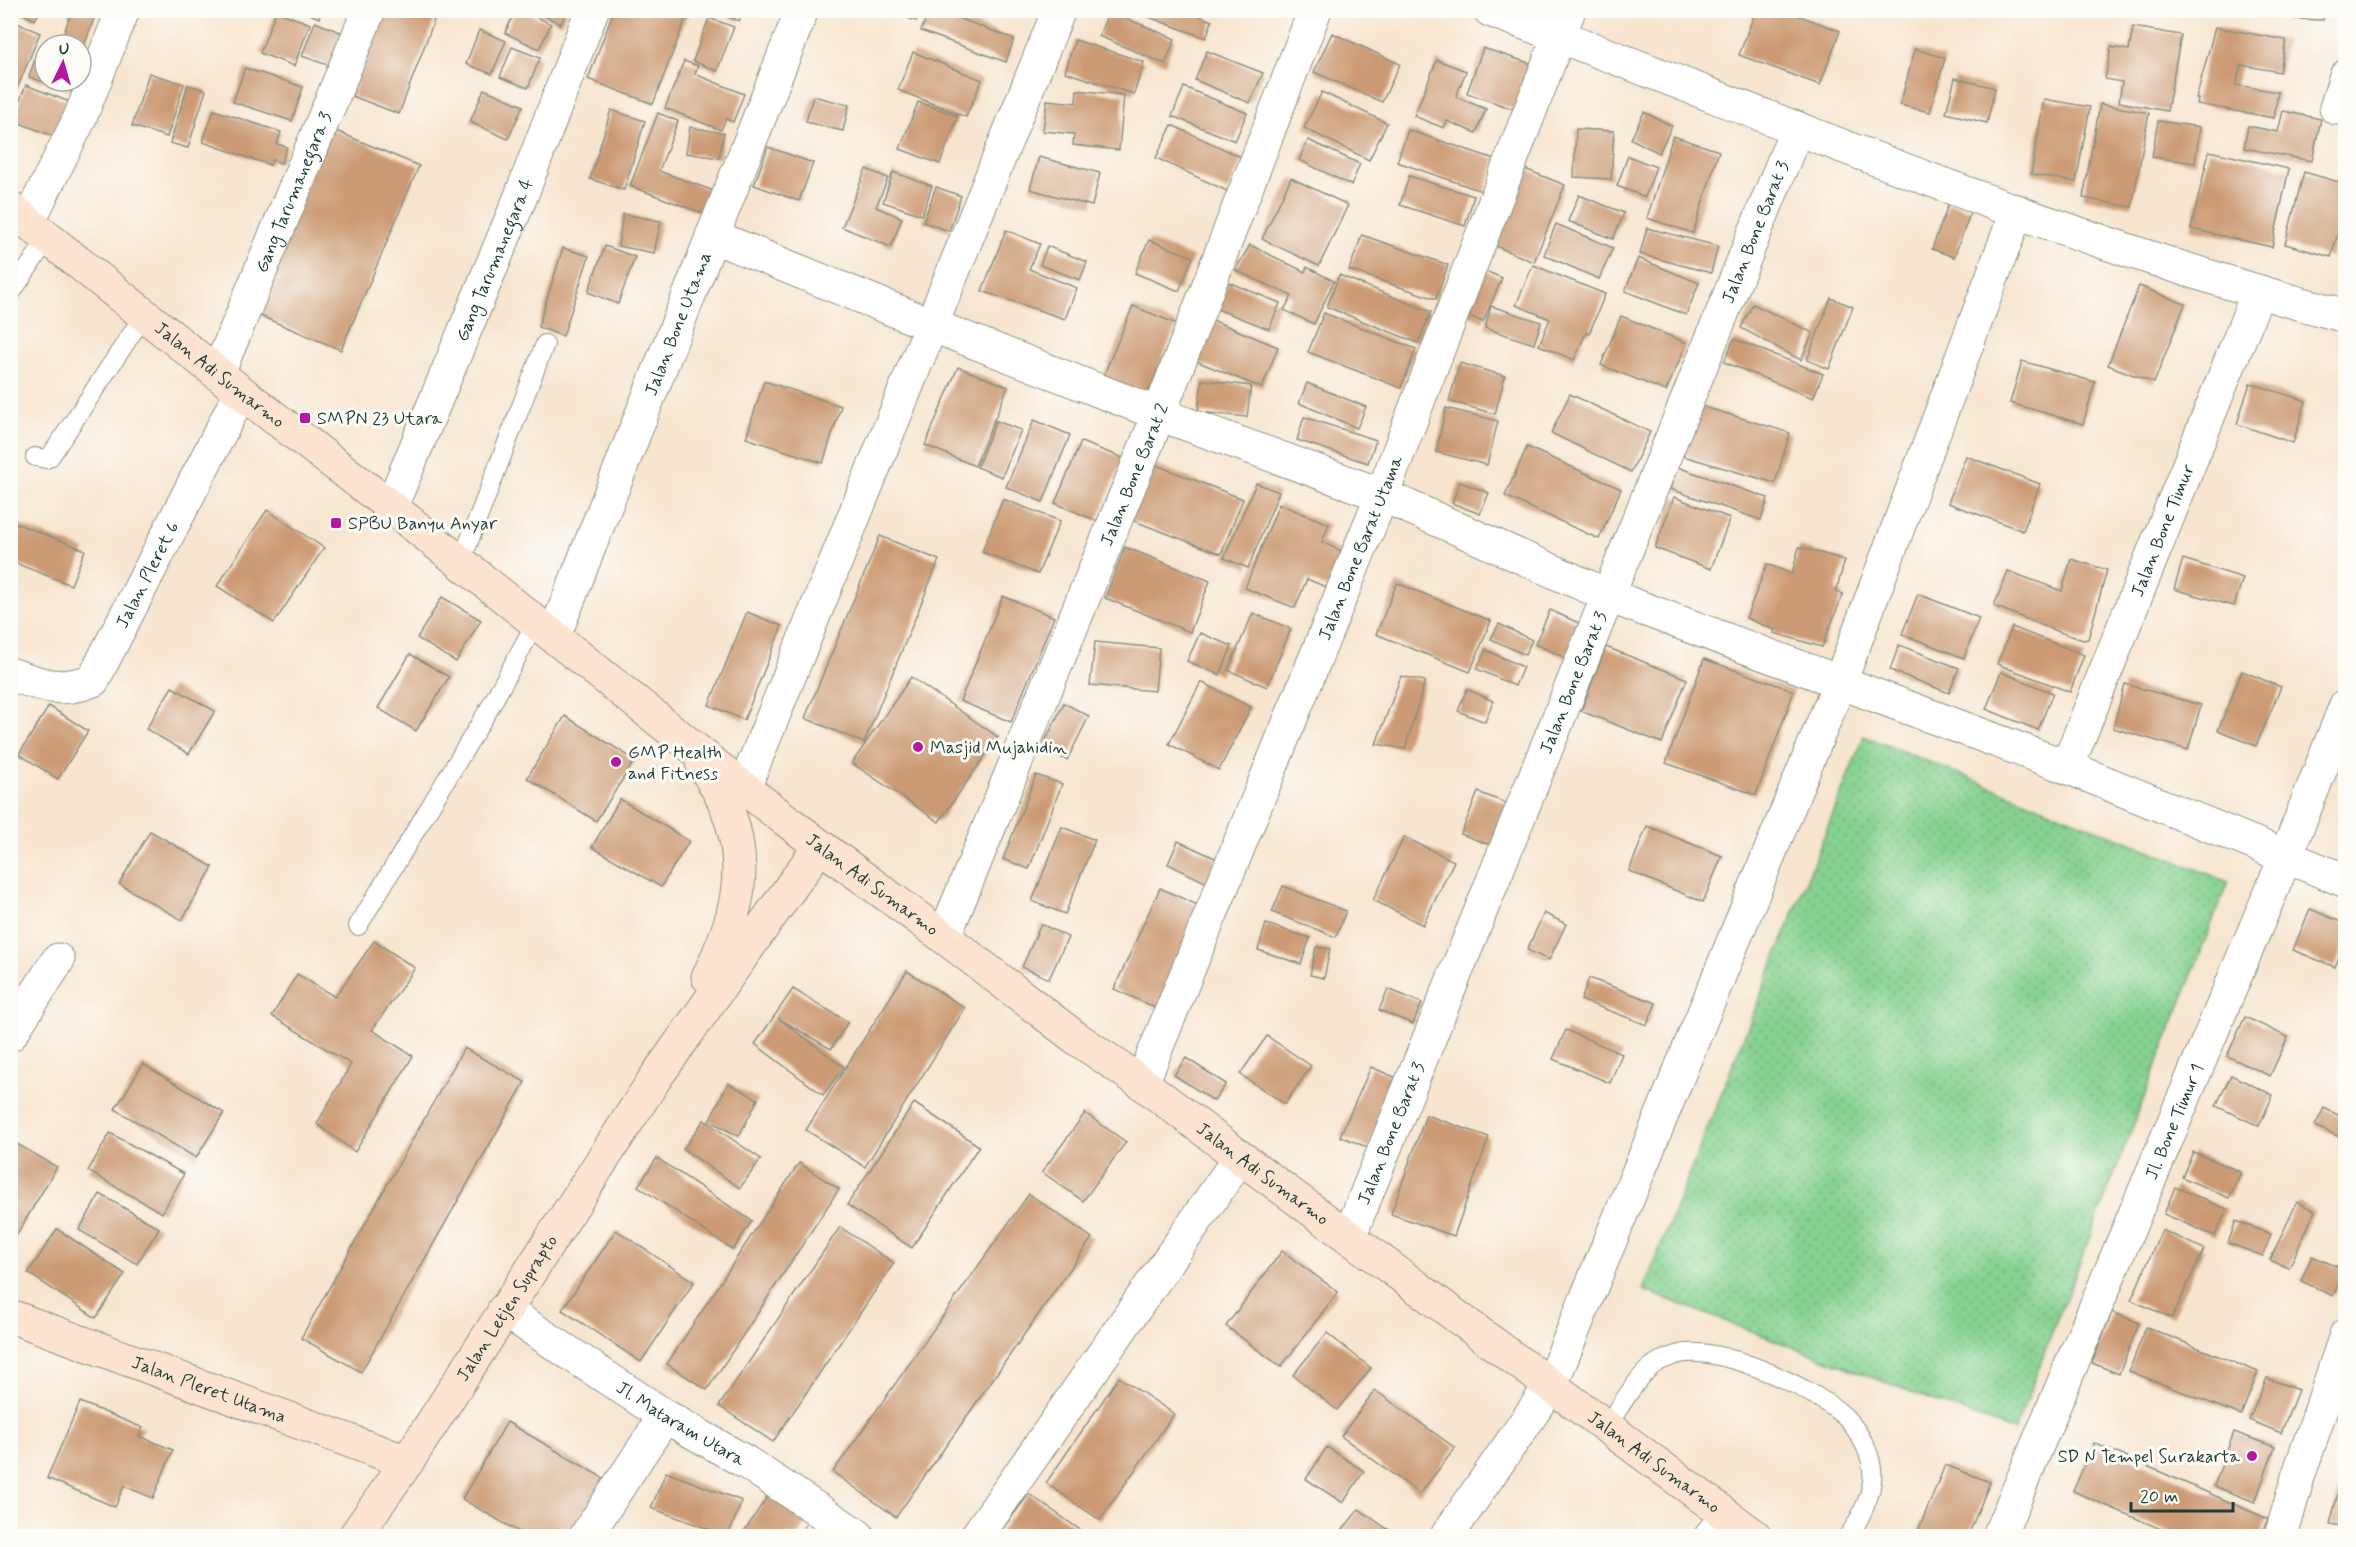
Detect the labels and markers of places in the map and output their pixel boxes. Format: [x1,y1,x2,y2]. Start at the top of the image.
place label: SMPN 23 Utara [317,407,442,431]
marker: SMPN 23 Utara [298,411,312,425]
place label: SPBU Banyu Anyar [348,512,498,536]
marker: SPBU Banyu Anyar [329,516,343,530]
place label: Masjid Mujahidin [930,736,1067,760]
marker: Masjid Mujahidin [911,740,925,754]
place label: GMP Health and Fitness [628,741,722,786]
marker: GMP Health and Fitness [609,755,623,769]
place label: SD N Tempel Surakarta [2058,1445,2240,1469]
marker: SD N Tempel Surakarta [2245,1449,2259,1463]

